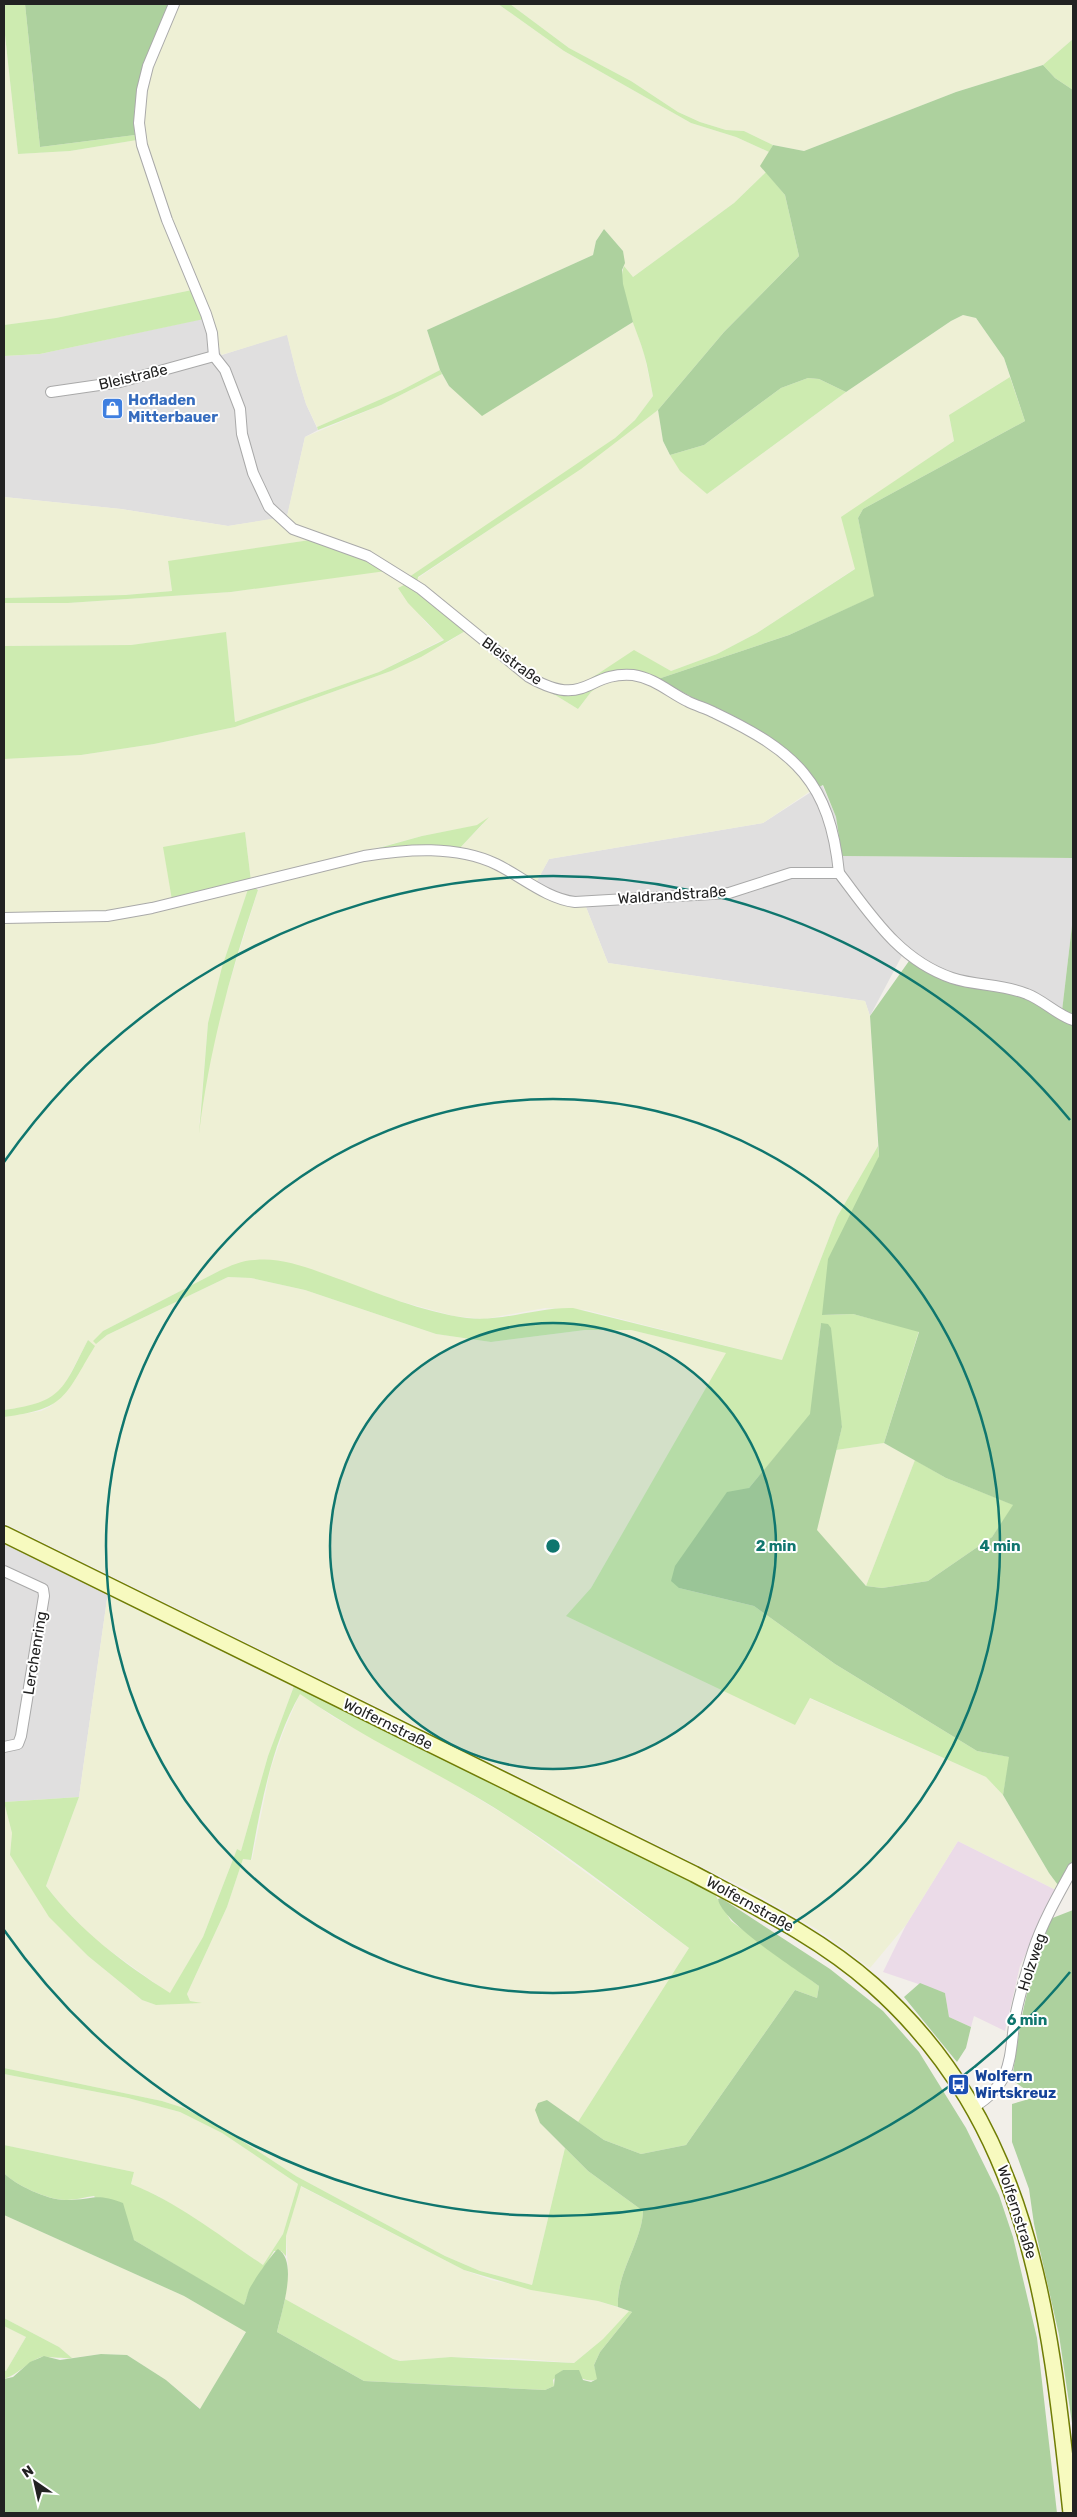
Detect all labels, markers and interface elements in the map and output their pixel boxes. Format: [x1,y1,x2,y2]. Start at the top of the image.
street label: Bleistraße [97,360,169,394]
place label: Hofladen Mitterbauer [128,391,218,426]
shop icon: Hofladen Mitterbauer [100,397,124,421]
street label: Bleistraße [478,633,546,689]
street label: Waldrandstraße [617,882,727,908]
centre of rings [544,1537,562,1555]
text: 2 min [756,1537,796,1555]
text: 4 min [979,1537,1021,1555]
street label: Lerchenring [19,1610,51,1696]
street label: Wolfernstraße [340,1695,436,1753]
street label: Wolfernstraße [703,1873,797,1935]
street label: Holzweg [1014,1931,1050,1993]
text: 6 min [1007,2011,1047,2029]
place label: Wolfern Wirtskreuz [975,2067,1056,2102]
bus stop icon: Wolfern Wirtskreuz [947,2073,971,2097]
street label: Wolfernstraße [993,2163,1041,2261]
north arrow [10,2457,60,2507]
text: N [19,2462,37,2482]

